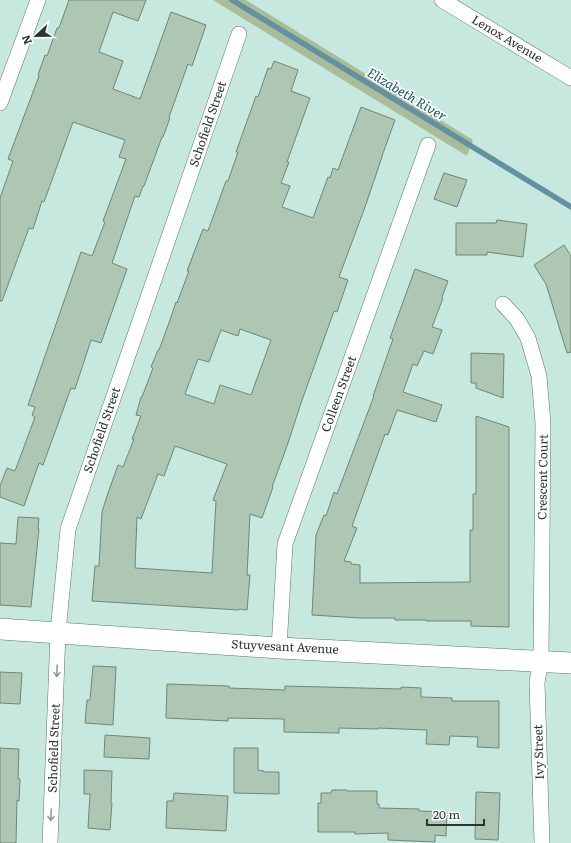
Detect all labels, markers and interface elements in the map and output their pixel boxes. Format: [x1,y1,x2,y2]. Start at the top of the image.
street label: Lenox Avenue [469,10,546,66]
north arrow [16,16,56,56]
text: N [17,33,35,47]
water label: Elizabeth River [364,62,451,125]
street label: Schofield Street [184,78,230,169]
street label: Colleen Street [316,353,360,434]
street label: Schofield Street [78,384,124,475]
street label: Crescent Court [532,434,552,520]
street label: Stuyvesant Avenue [231,634,339,658]
one-way arrow [53,664,60,677]
street label: Schofield Street [42,703,64,793]
street label: Ivy Street [528,724,548,780]
scale bar [427,801,484,827]
text: 20 m [433,805,460,823]
one-way arrow [47,808,55,821]

